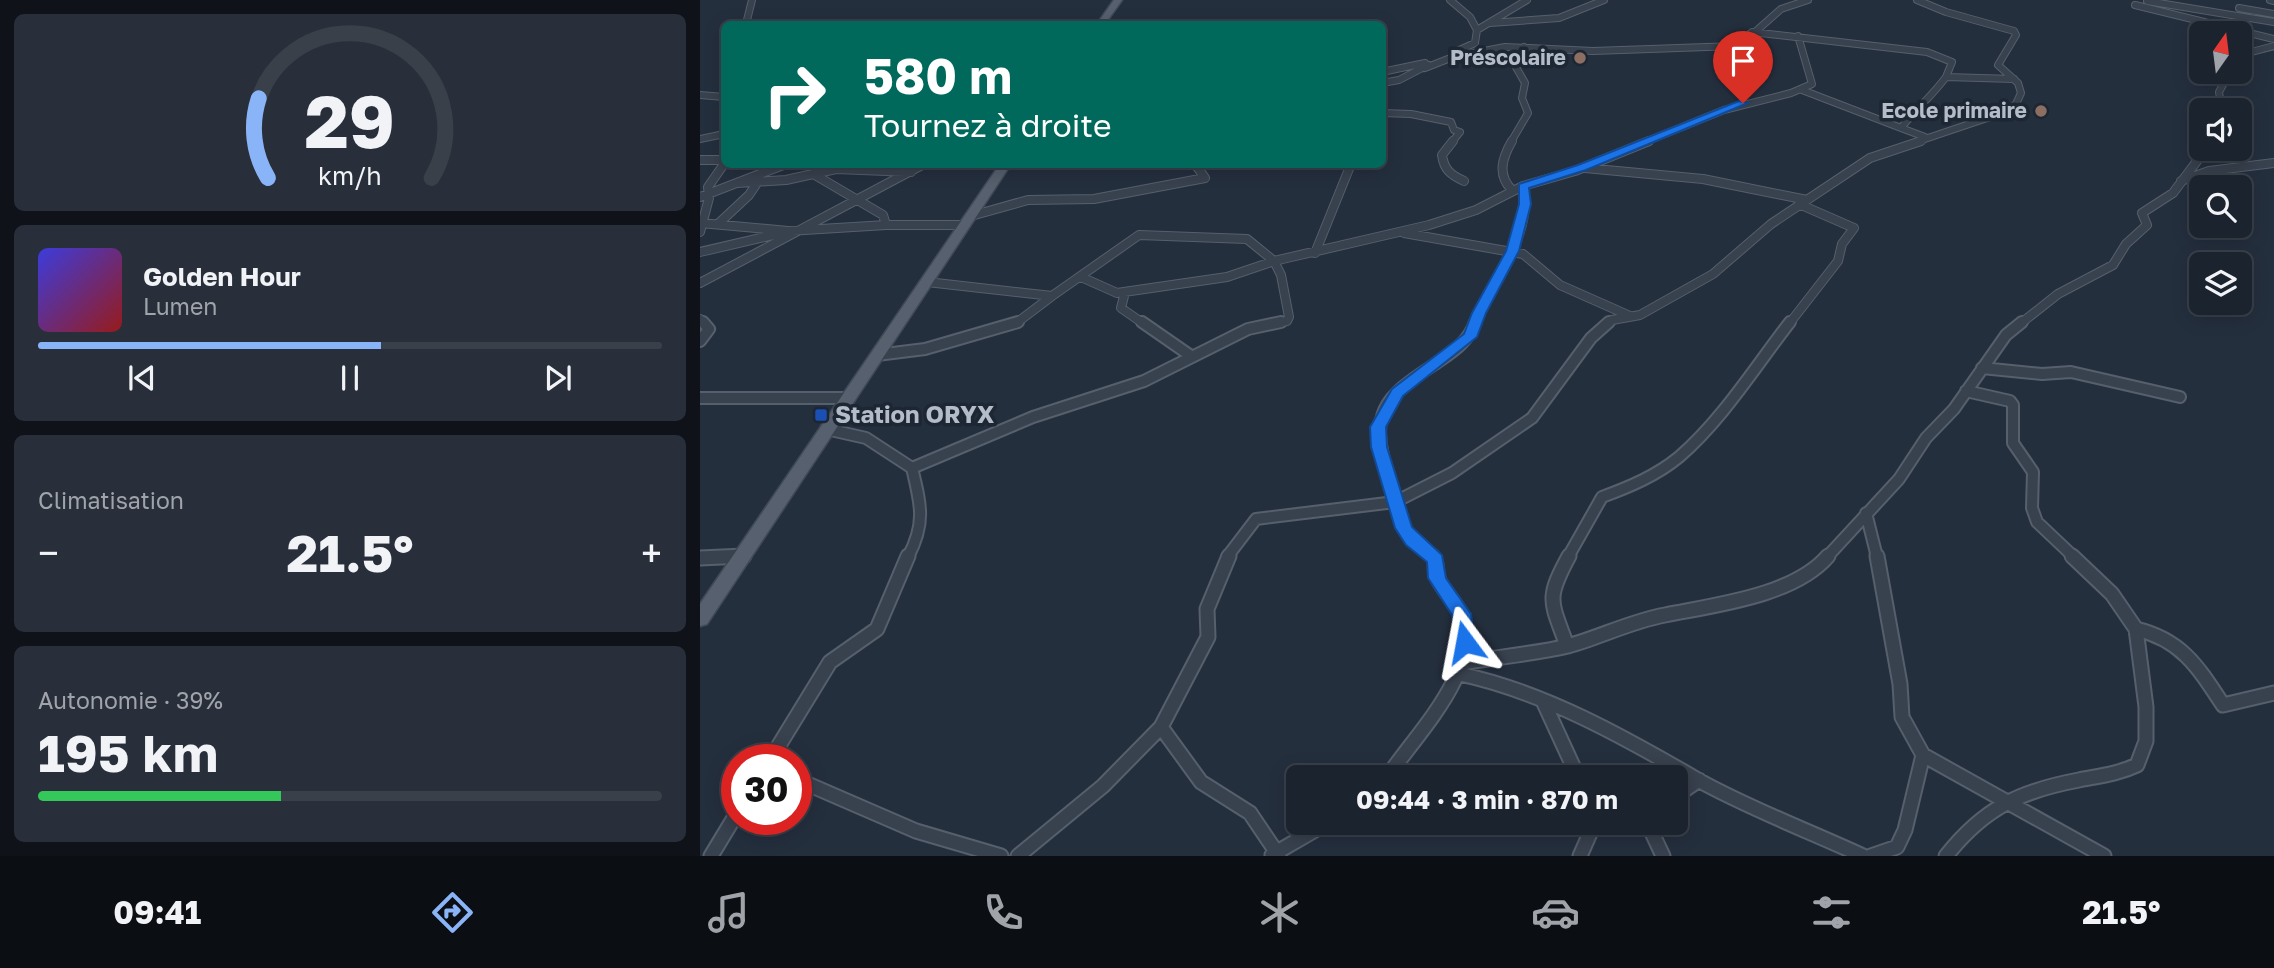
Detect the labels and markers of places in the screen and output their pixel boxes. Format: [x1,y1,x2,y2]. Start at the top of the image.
pin [1713,31,1773,103]
place label: Préscolaire [1450,44,1566,70]
marker: Préscolaire [1572,50,1588,66]
place label: Ecole primaire [1881,97,2027,123]
marker: Ecole primaire [2033,103,2049,119]
place label: Station ORYX [835,399,994,428]
marker: Station ORYX [813,407,829,423]

